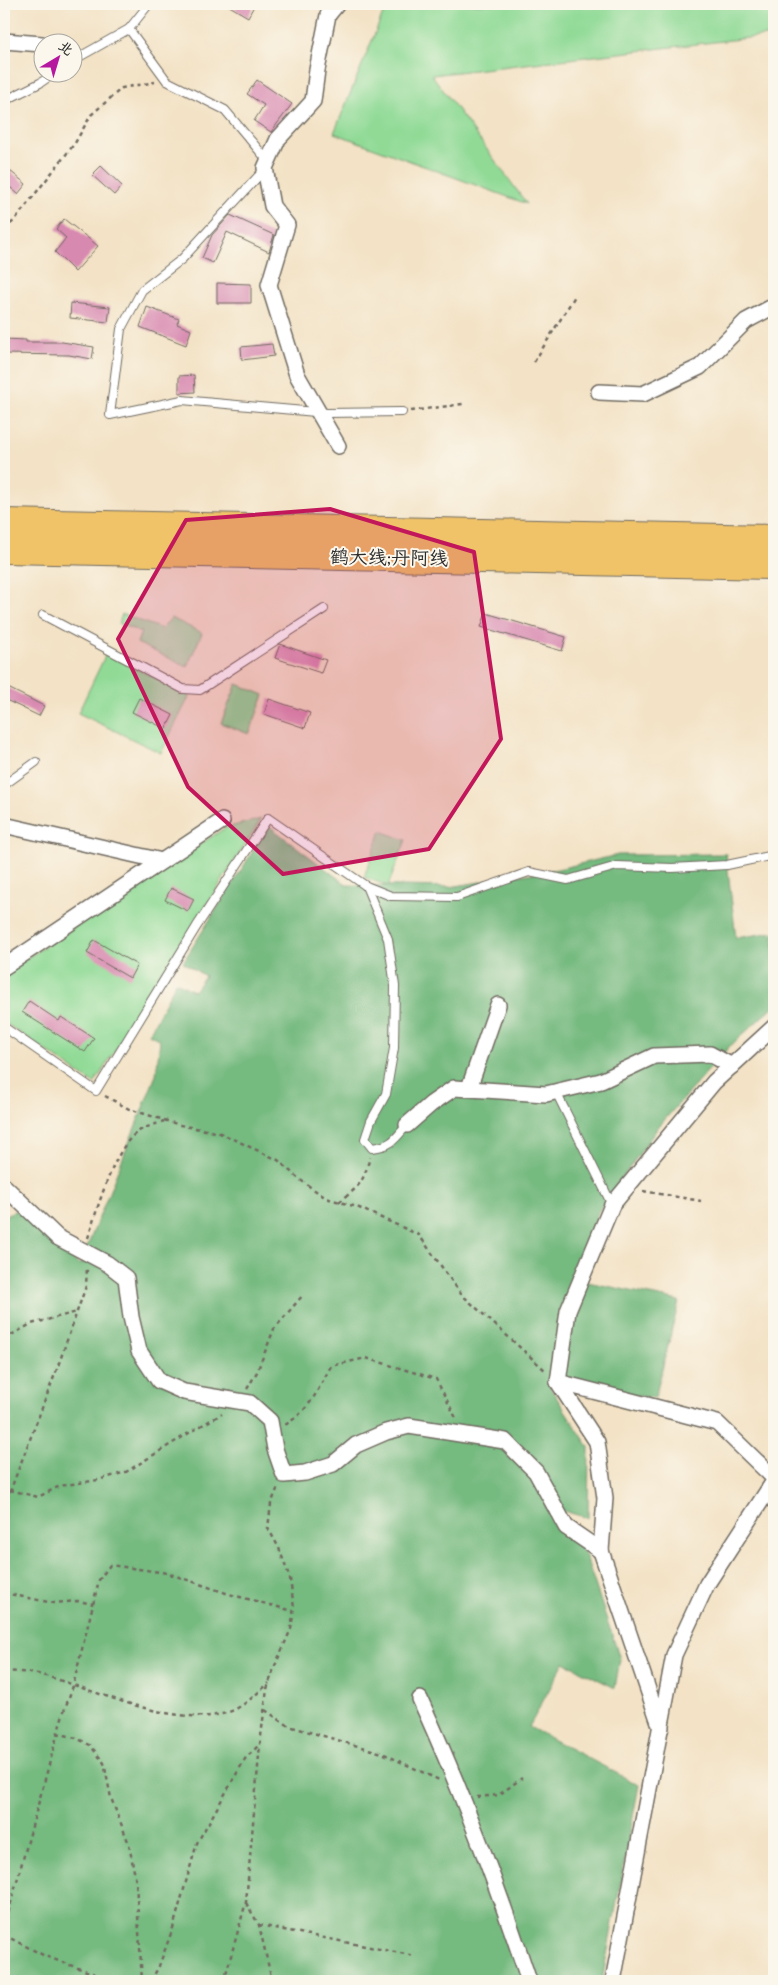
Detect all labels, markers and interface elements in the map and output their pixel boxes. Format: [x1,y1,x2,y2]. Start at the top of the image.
north arrow [32,32,82,82]
text: 北 [55,36,78,59]
street label: 鹤大线;丹阿线 [330,543,448,571]

